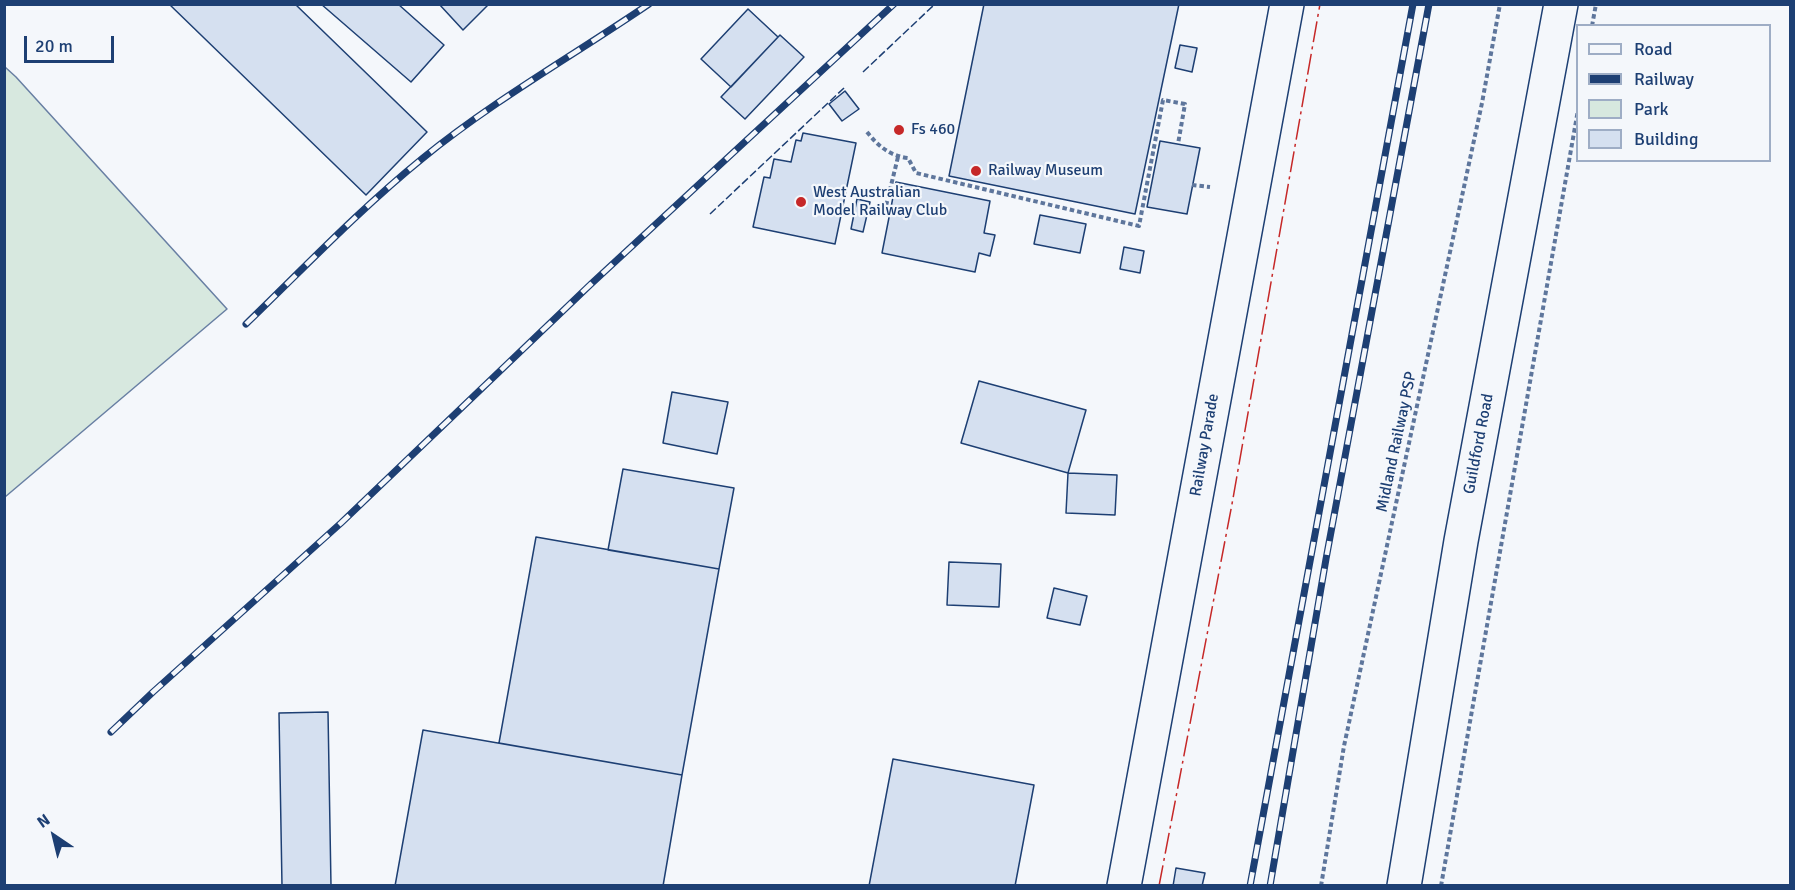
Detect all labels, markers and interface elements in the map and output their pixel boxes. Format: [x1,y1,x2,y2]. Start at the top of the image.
scale bar [27,24,117,62]
legend [1576,24,1771,162]
text: 20 m [35,35,73,57]
text: Road [1634,38,1673,60]
text: Railway [1634,68,1694,90]
text: Park [1634,98,1669,120]
place label: Fs 460 [911,120,955,140]
marker: Fs 460 [892,123,906,137]
text: Building [1634,128,1698,150]
place label: Railway Museum [988,161,1103,181]
marker: Railway Museum [969,164,983,178]
place label: West Australian Model Railway Club [813,183,947,221]
marker: West Australian Model Railway Club [794,195,808,209]
street label: Midland Railway PSP [1373,370,1421,514]
street label: Railway Parade [1187,392,1223,498]
street label: Guildford Road [1460,392,1498,496]
north arrow [24,806,84,866]
text: N [33,810,54,833]

